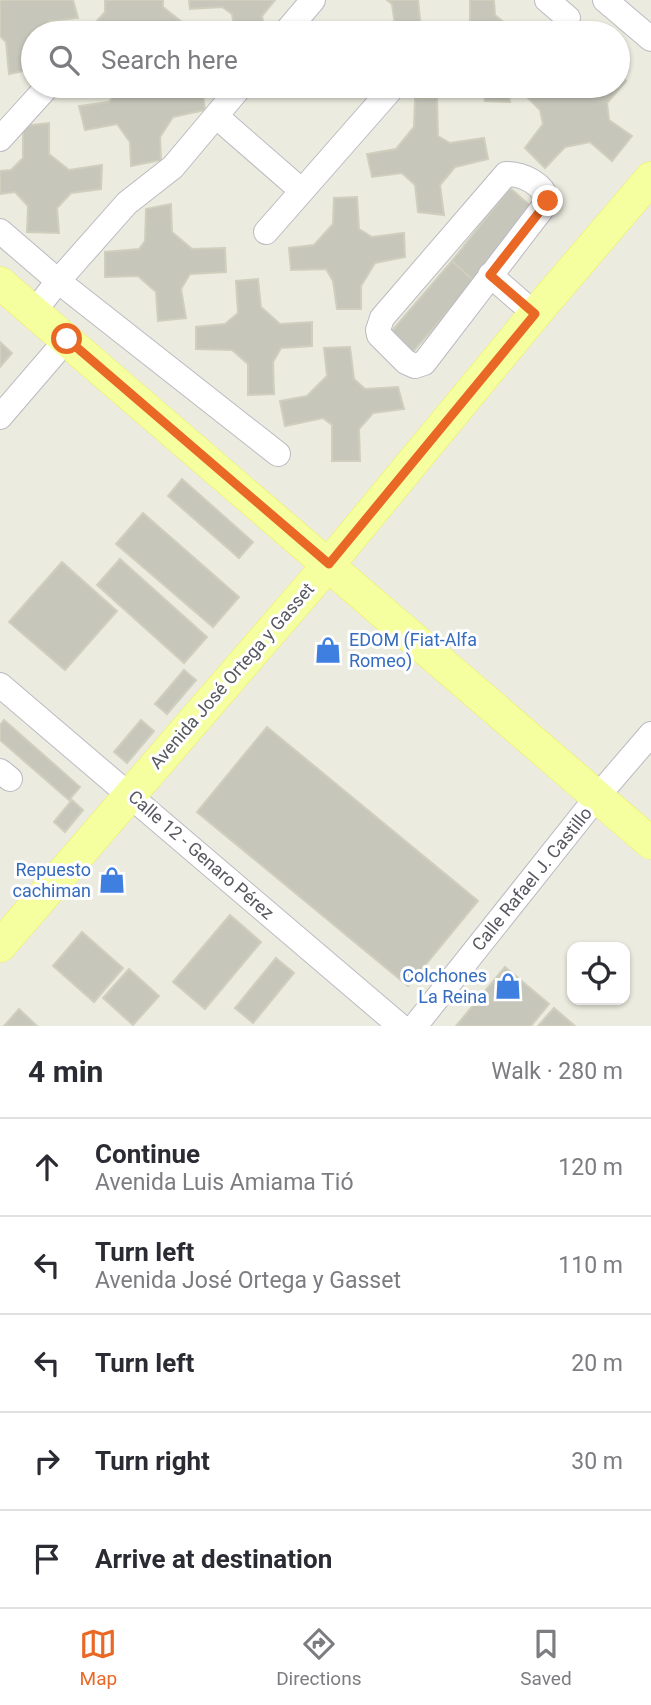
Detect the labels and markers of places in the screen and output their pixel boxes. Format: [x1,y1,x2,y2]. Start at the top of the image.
place label: EDOM (Fiat-Alfa Romeo) [349,629,477,672]
shop icon: EDOM (Fiat-Alfa Romeo) [313,635,343,665]
place label: Repuesto cachiman [13,859,91,901]
shop icon: Repuesto cachiman [97,865,127,895]
place label: Colchones La Reina [402,965,487,1007]
shop icon: Colchones La Reina [493,971,523,1001]

